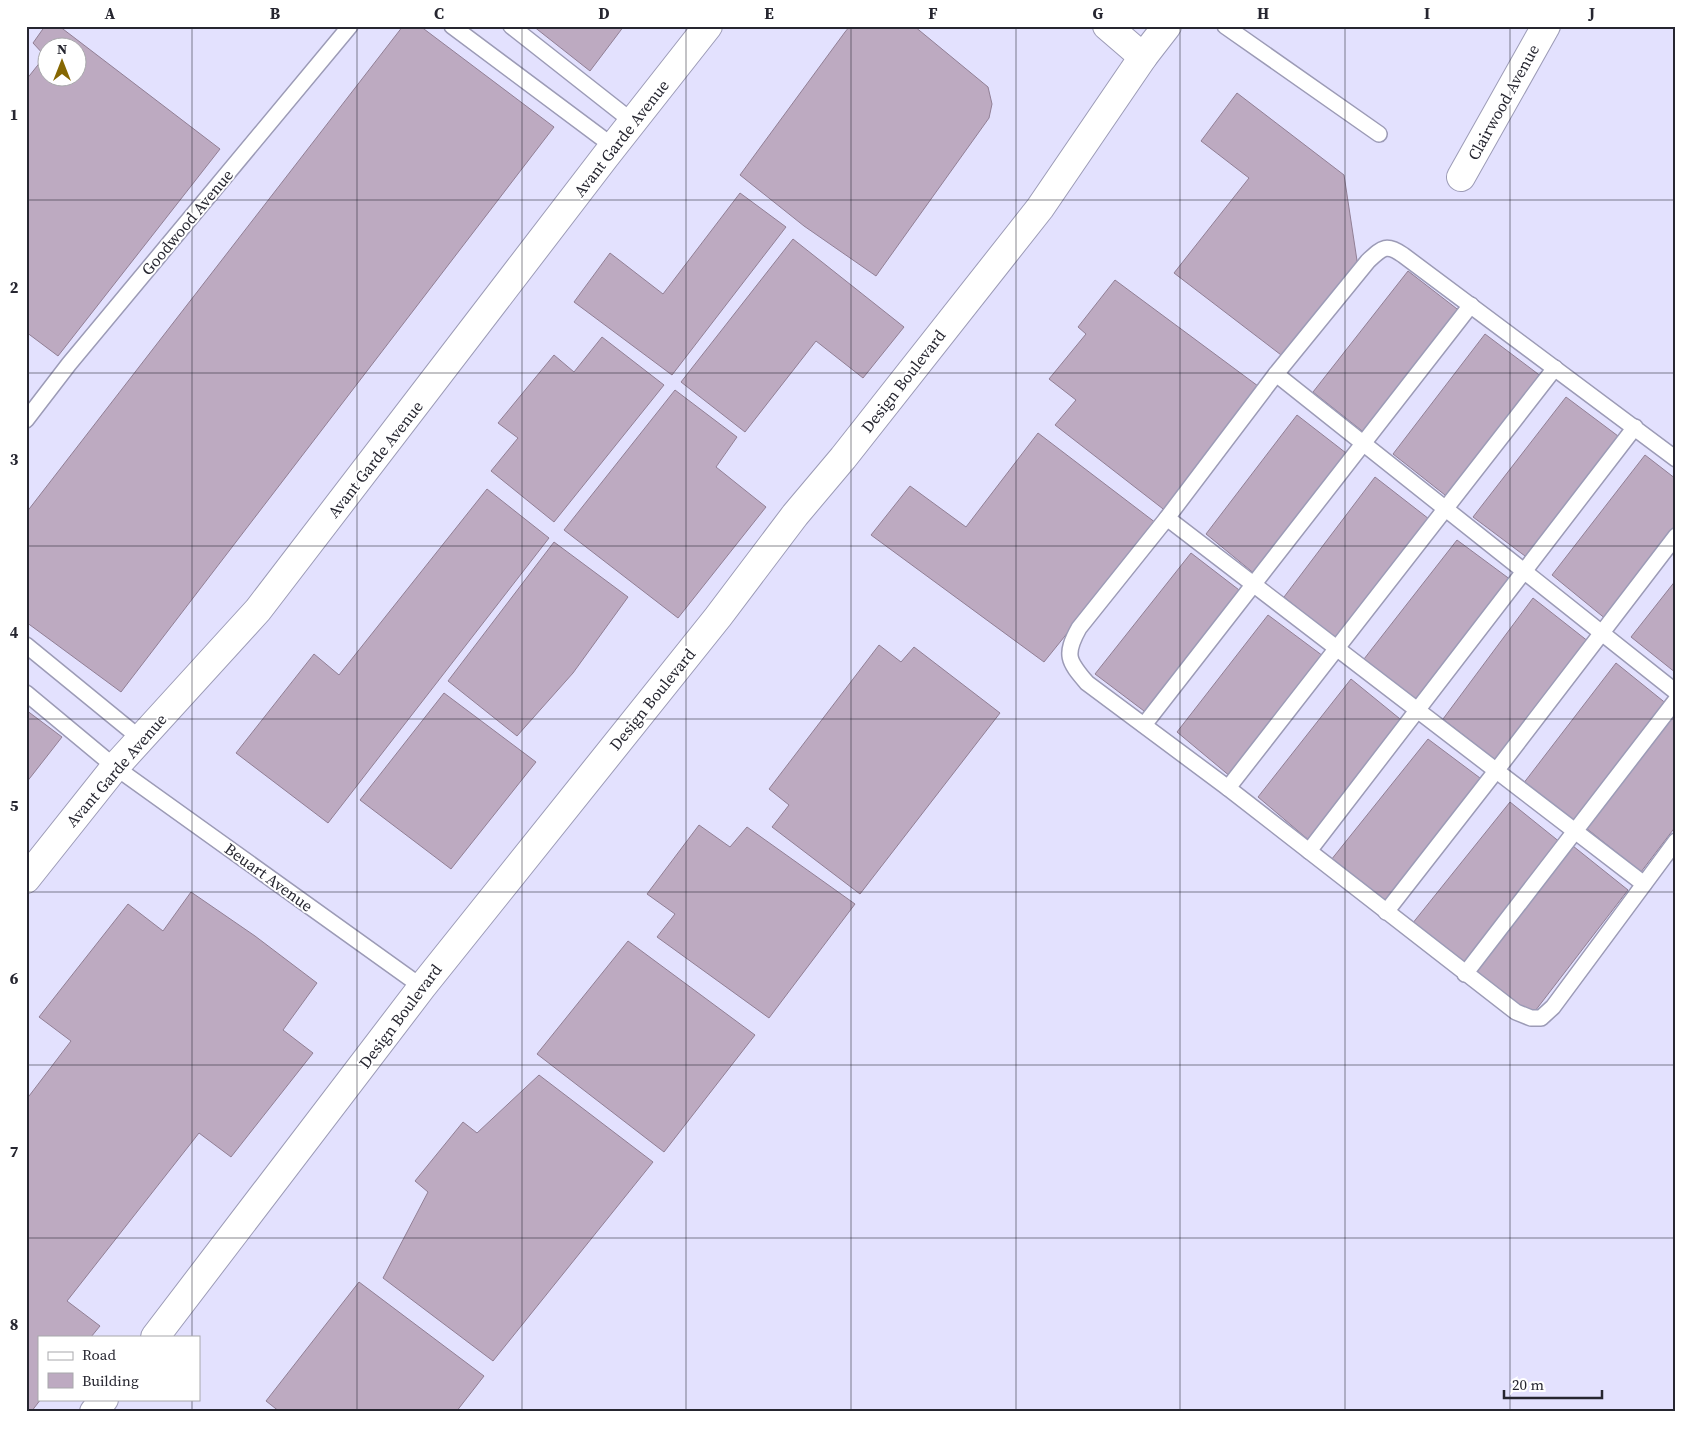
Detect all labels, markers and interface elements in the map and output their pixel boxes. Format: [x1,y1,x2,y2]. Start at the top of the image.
text: A [105,2,116,24]
text: B [270,2,281,24]
text: C [434,2,444,24]
text: D [598,2,610,24]
text: E [764,2,774,24]
text: F [928,2,938,24]
text: G [1093,2,1104,24]
text: H [1257,2,1269,24]
text: I [1424,2,1430,24]
text: J [1588,2,1595,24]
north arrow [38,38,88,88]
text: N [57,39,67,59]
street label: Clairwood Avenue [1462,40,1544,164]
street label: Avant Garde Avenue [568,75,674,201]
text: 1 [10,103,18,125]
street label: Goodwood Avenue [136,164,238,280]
text: 2 [10,276,19,298]
street label: Design Boulevard [856,325,950,437]
street label: Avant Garde Avenue [322,396,428,522]
text: 3 [10,448,19,470]
text: 4 [10,621,19,643]
street label: Design Boulevard [604,643,700,755]
street label: Avant Garde Avenue [61,709,171,831]
text: 5 [10,794,19,816]
street label: Beuart Avenue [220,837,318,917]
street label: Design Boulevard [354,959,446,1073]
text: 6 [10,967,19,989]
text: 7 [10,1140,19,1162]
text: 8 [10,1313,18,1335]
legend [38,1336,200,1400]
text: Road [82,1344,116,1365]
scale bar [1504,1368,1602,1400]
text: Building [82,1370,139,1391]
text: 20 m [1512,1374,1544,1395]

